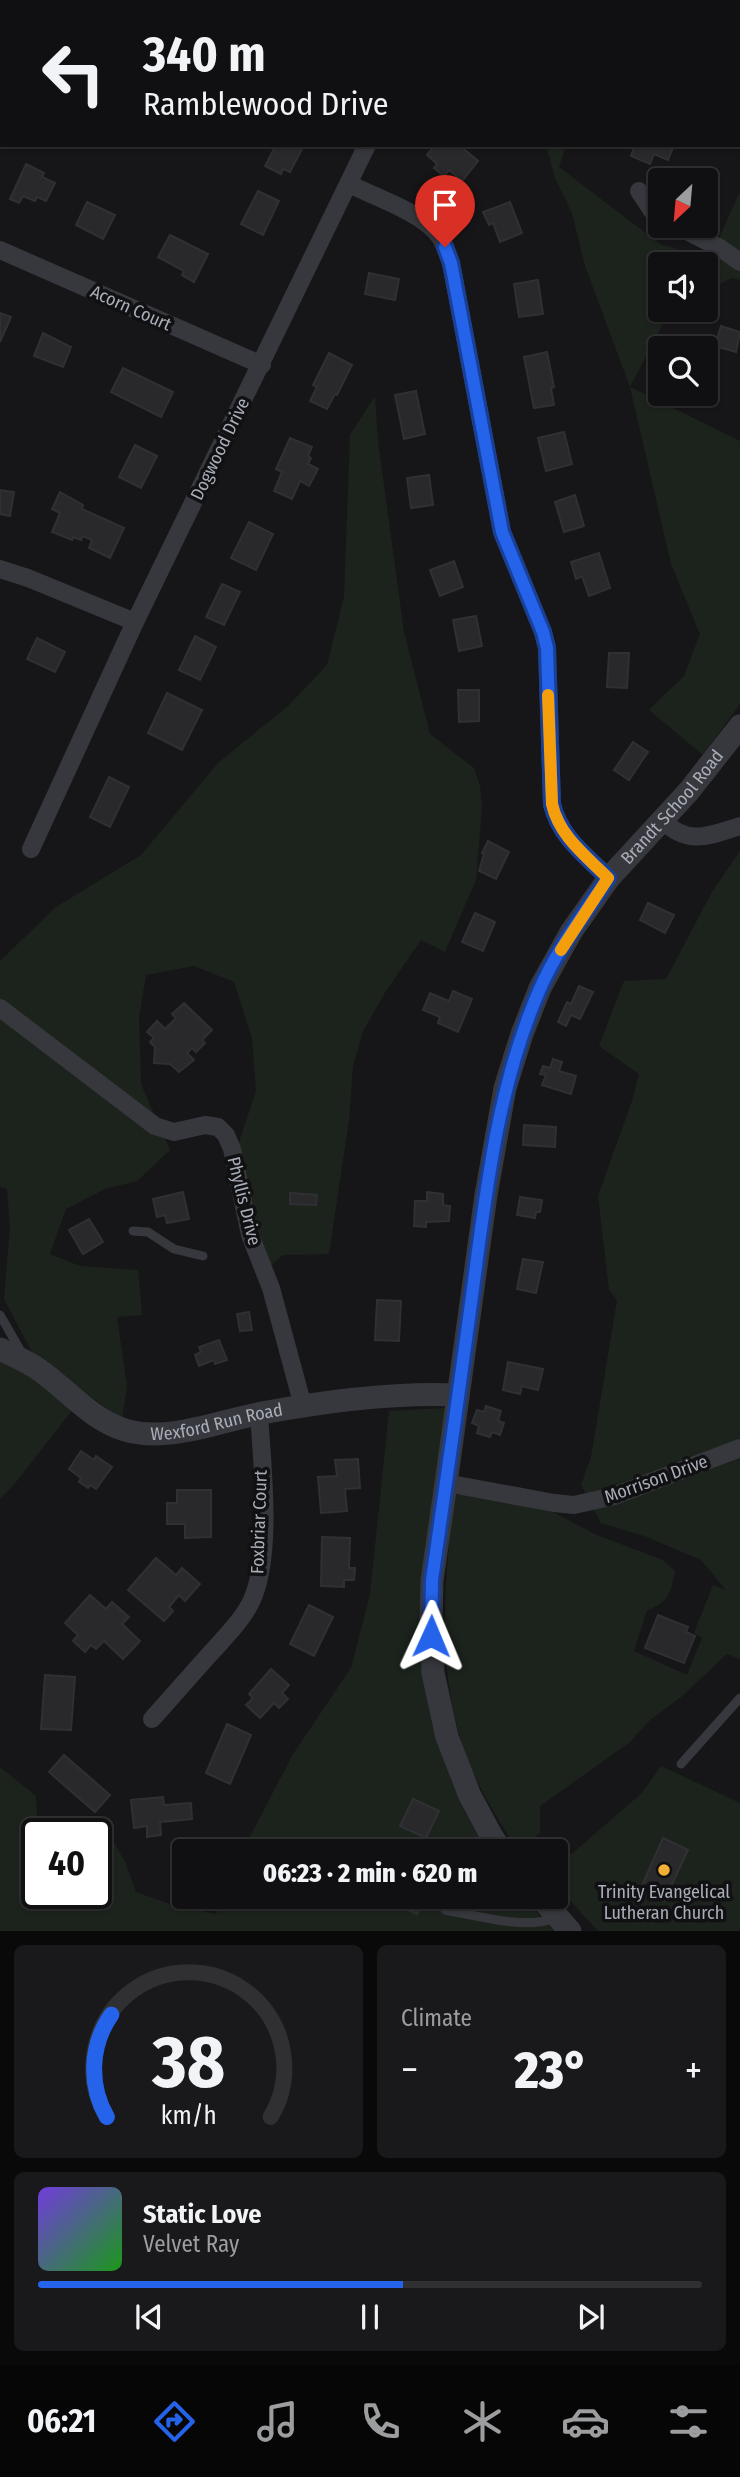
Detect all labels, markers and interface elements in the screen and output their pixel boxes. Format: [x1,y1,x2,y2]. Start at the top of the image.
text: 340 m [143,25,266,84]
icon: left [28,28,119,119]
text: Ramblewood Drive [143,85,389,123]
north arrow [648,168,718,238]
map controls [648,168,718,406]
pin [415,175,475,247]
icon: arrive [426,186,464,224]
button: sound [648,252,718,322]
street label: Acorn Court [87,280,175,336]
button: search [648,336,718,406]
street label: Dogwood Drive [186,394,254,504]
street label: Brandt School Road [616,745,728,869]
street label: Phyllis Drive [222,1154,266,1248]
street label: Wexford Run Road [150,1398,284,1445]
street label: Morrison Drive [601,1450,711,1508]
street label: Foxbriar Court [246,1470,272,1574]
position arrow [394,1599,468,1673]
speed limit sign: 40 [21,1818,112,1909]
text: 06:23 · 2 min · 620 m [263,1858,477,1889]
marker: Trinity Evangelical Lutheran Church [656,1862,672,1878]
place label: Trinity Evangelical Lutheran Church [598,1881,730,1924]
text: Climate [401,2004,472,2032]
text: 38 [151,2020,225,2107]
text: 23° [515,2039,588,2102]
text: − [401,2047,418,2093]
text: + [685,2047,702,2093]
text: km/h [161,2101,216,2131]
text: Static Love [143,2199,261,2230]
text: Velvet Ray [143,2230,239,2258]
icon: previous [130,2298,168,2336]
icon: pause [351,2298,389,2336]
icon: next [572,2298,610,2336]
icon: directions [150,2397,199,2446]
icon: music [253,2397,302,2446]
icon: phone [356,2397,405,2446]
icon: climate [458,2397,507,2446]
icon: car [561,2397,610,2446]
icon: filters [664,2397,713,2446]
text: 06:21 [27,2402,96,2440]

